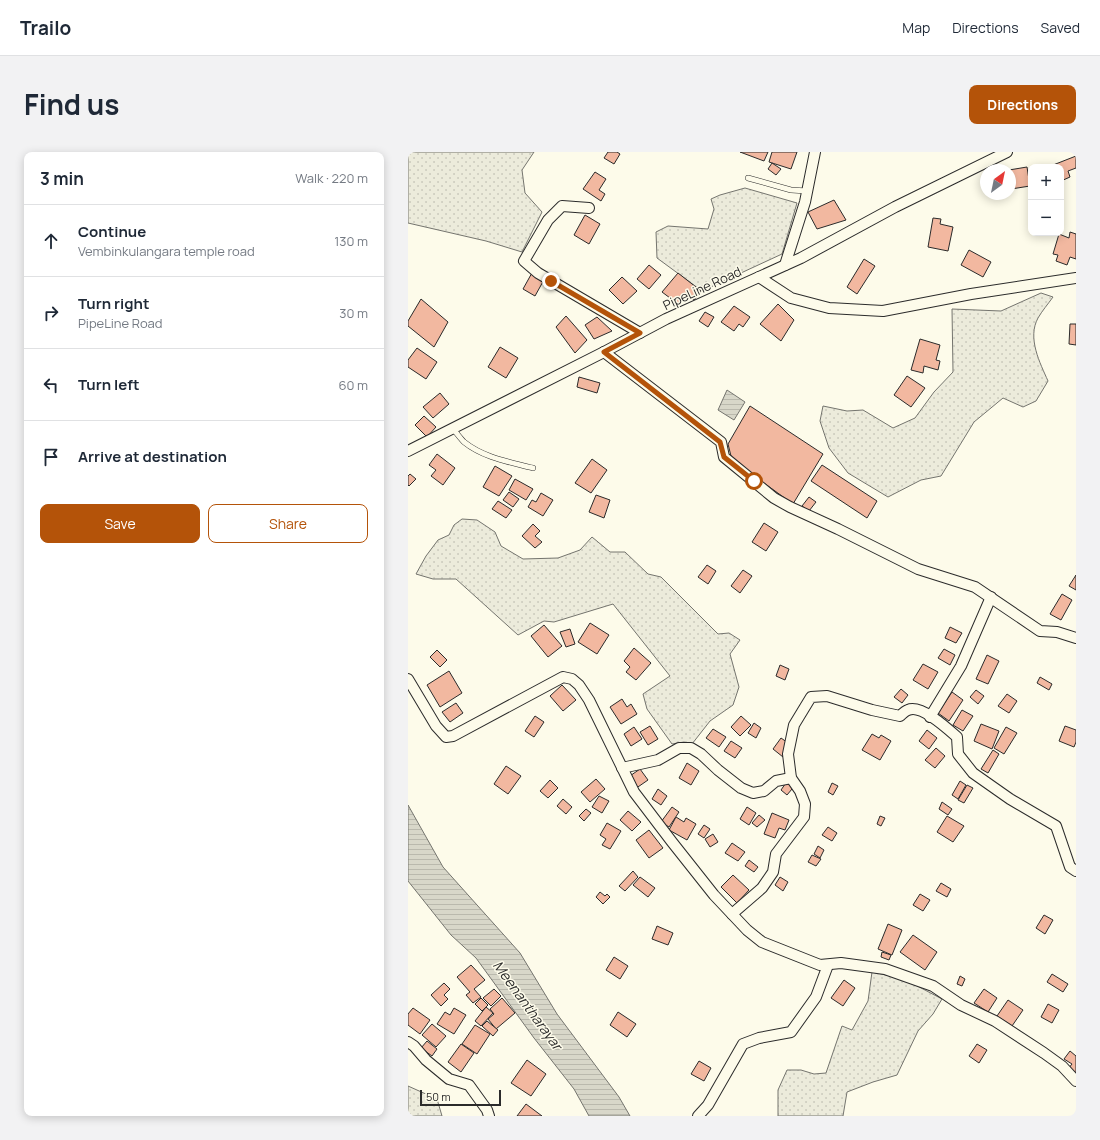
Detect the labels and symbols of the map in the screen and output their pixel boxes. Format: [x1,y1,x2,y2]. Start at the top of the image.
north arrow [980,164,1016,200]
street label: PipeLine Road [660,262,744,314]
route end [542,272,560,290]
route start [745,472,763,490]
water label: Meenantharayar [489,957,568,1055]
scale bar [420,1088,501,1107]

